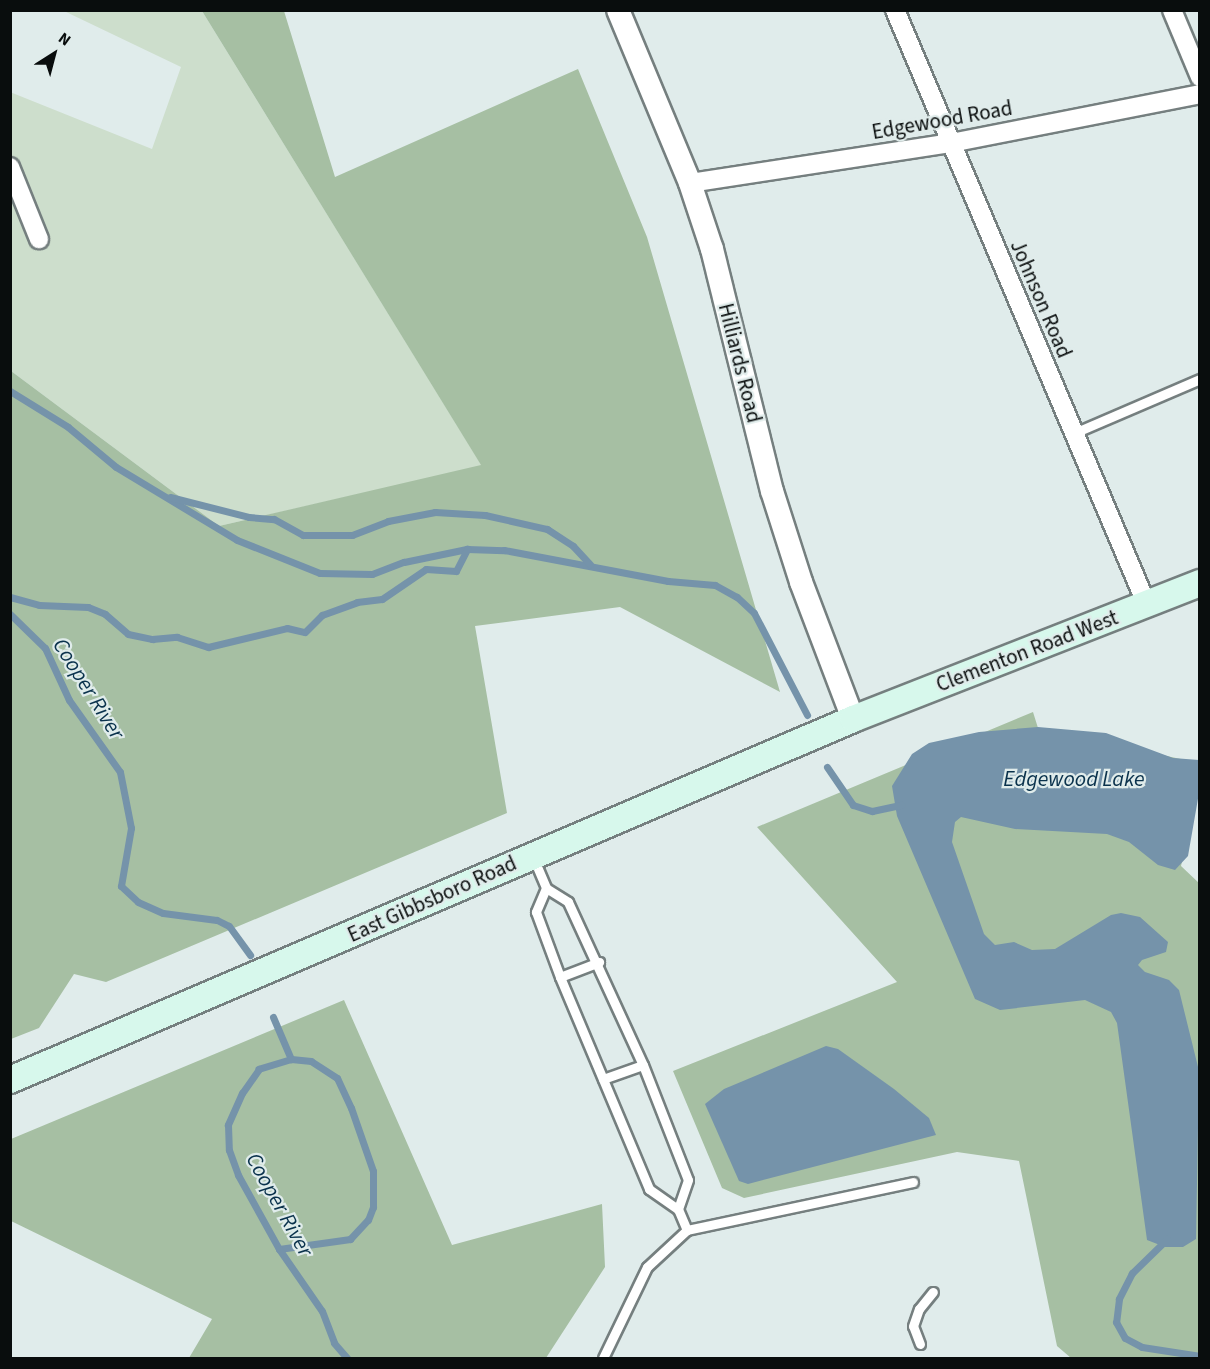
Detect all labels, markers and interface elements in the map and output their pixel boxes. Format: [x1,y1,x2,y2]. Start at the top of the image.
north arrow [24,24,84,84]
text: N [54,27,75,51]
street label: Edgewood Road [870,95,1014,145]
street label: Johnson Road [1005,236,1077,362]
street label: Hilliards Road [713,301,767,425]
street label: Clementon Road West [933,605,1121,697]
water label: Cooper River [47,634,129,744]
water label: Edgewood Lake [1003,767,1145,793]
street label: East Gibbsboro Road [344,850,520,948]
water label: Cooper River [240,1149,318,1261]

